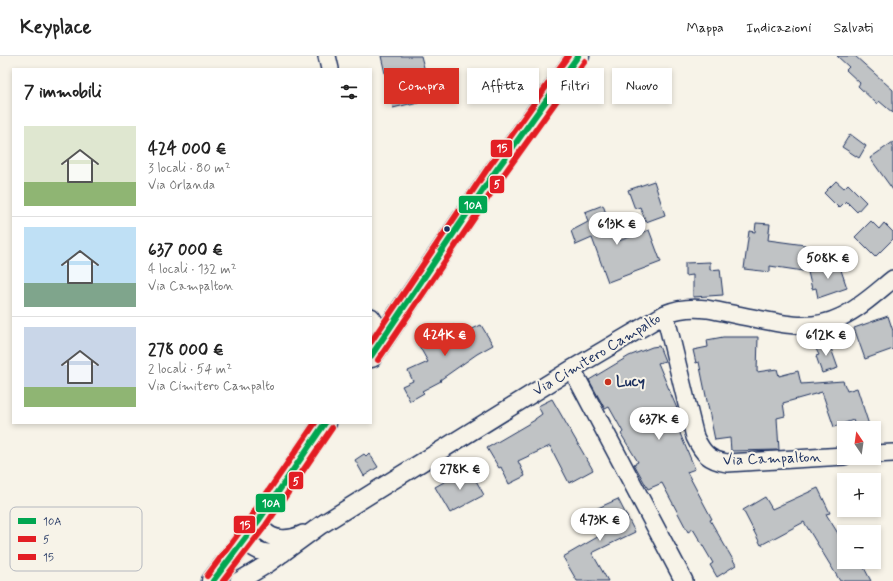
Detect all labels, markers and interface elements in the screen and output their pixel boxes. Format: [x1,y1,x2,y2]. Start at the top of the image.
text: Keyplace [20,15,91,40]
text: Mappa [686,19,724,37]
text: Indicazioni [746,19,811,37]
text: Salvati [833,19,873,37]
chip: Compra [384,68,459,104]
chip: Affitta [467,68,539,104]
chip: Filtri [547,68,604,104]
chip: Nuovo [612,68,672,104]
text: 7 immobili [24,81,102,103]
icon: filters [338,81,360,103]
text: 424 000 € [148,138,227,160]
line badge: 15 [490,139,513,158]
icon: home [56,142,104,190]
text: 15 [497,142,508,156]
text: 3 locali · 80 m² [148,160,230,177]
line badge: 5 [489,175,505,194]
text: Via Orlanda [148,177,215,194]
text: 5 [494,178,501,192]
line badge: 10A [458,195,488,214]
text: 10A [464,199,482,213]
pin: 613K € [584,212,650,246]
text: 613K € [598,216,636,233]
unlabelled marker [442,224,452,234]
text: 637 000 € [148,239,223,261]
icon: home [56,243,104,291]
pin: 508K € [795,246,861,280]
text: 508K € [806,250,850,267]
text: 4 locali · 132 m² [148,261,236,278]
text: Via Campalton [148,278,233,295]
street label: Via Cimitero Campalto [529,309,665,401]
pin: 424K € [412,323,478,357]
pin: 612K € [793,323,859,357]
text: 424K € [423,327,467,344]
text: 612K € [805,327,847,344]
text: 278 000 € [148,339,224,361]
icon: home [56,343,104,391]
text: 2 locali · 54 m² [148,361,232,378]
place label: Lucy [616,372,645,392]
marker: Lucy [603,377,613,387]
text: Via Cimitero Campalto [148,378,274,395]
pin: 637K € [626,407,692,441]
text: 637K € [639,411,679,428]
north arrow [837,421,881,465]
map controls [837,421,881,569]
street label: Via Campalton [722,447,822,471]
pin: 278K € [427,457,493,491]
text: 278K € [439,461,481,478]
line badge: 5 [288,471,304,490]
button: + [837,473,881,517]
text: 5 [293,475,300,489]
line badge: 10A [255,493,286,513]
text: 10A [262,497,280,511]
legend [10,507,142,571]
pin: 473K € [567,508,633,542]
text: 473K € [580,512,620,529]
text: 10A [43,515,61,529]
line badge: 15 [233,515,256,534]
text: 15 [240,519,251,533]
button: − [837,525,881,569]
text: 5 [43,533,50,547]
text: 15 [43,551,54,565]

